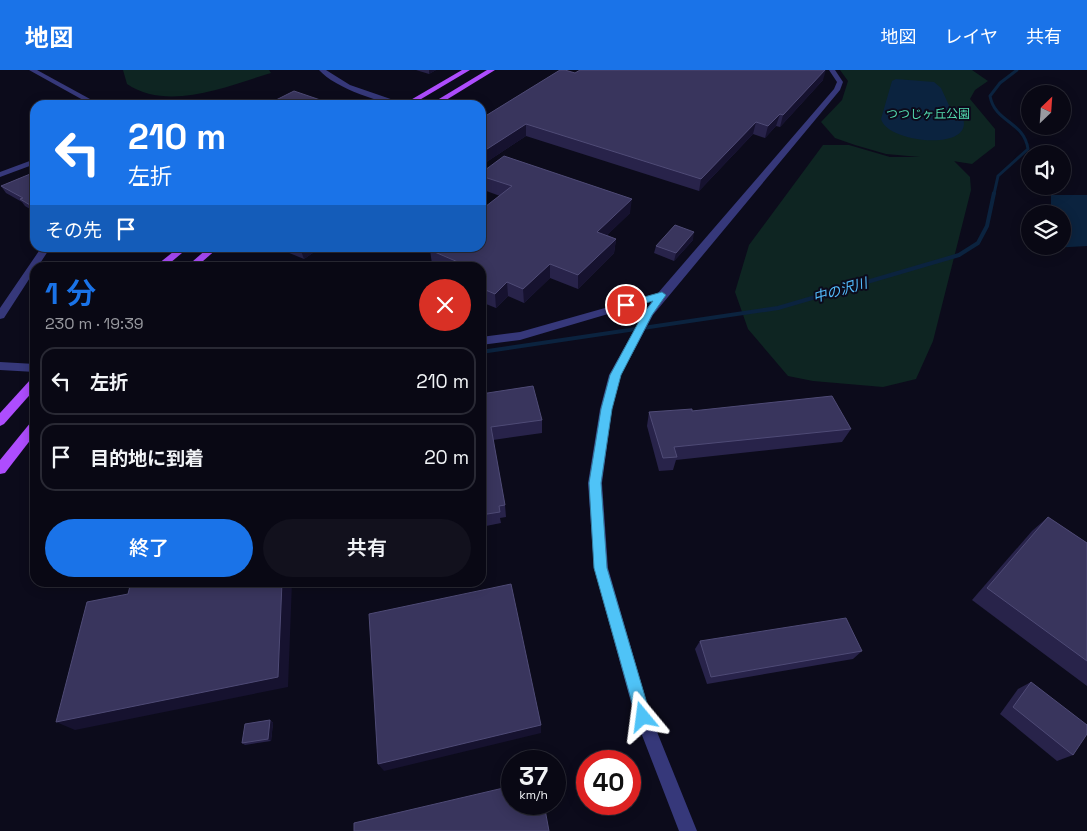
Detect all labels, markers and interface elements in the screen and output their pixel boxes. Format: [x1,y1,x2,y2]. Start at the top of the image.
text: 地図 [25,22,73,53]
text: 地図 [881,25,917,48]
text: レイヤ [945,25,998,48]
text: 共有 [1026,25,1062,48]
north arrow [1021,85,1071,135]
map controls [1021,85,1071,255]
park label: つつじヶ丘公園 [886,106,970,122]
text: 210 m [128,115,226,159]
icon: left [45,120,110,185]
button: sound [1021,145,1071,195]
text: 左折 [128,162,172,190]
button: layers [1021,205,1071,255]
icon: arrive [112,215,140,243]
text: その先 [45,218,102,243]
water label: 中の沢川 [811,273,871,306]
text: 1 分 [45,274,96,313]
button: close [419,279,471,331]
pin [605,284,647,326]
icon: arrive [612,291,640,319]
text: 230 m · 19:39 [45,313,144,334]
icon: left [47,367,75,395]
text: 210 m [416,369,469,394]
text: 左折 [90,370,128,395]
icon: arrive [47,443,75,471]
text: 20 m [424,445,469,470]
text: 目的地に到着 [90,446,204,471]
button: 終了 [45,519,253,577]
button: 共有 [263,519,471,577]
position arrow [616,690,668,742]
speed limit sign: 40 [576,750,641,815]
text: 37 [519,760,548,792]
text: km/h [519,787,548,803]

